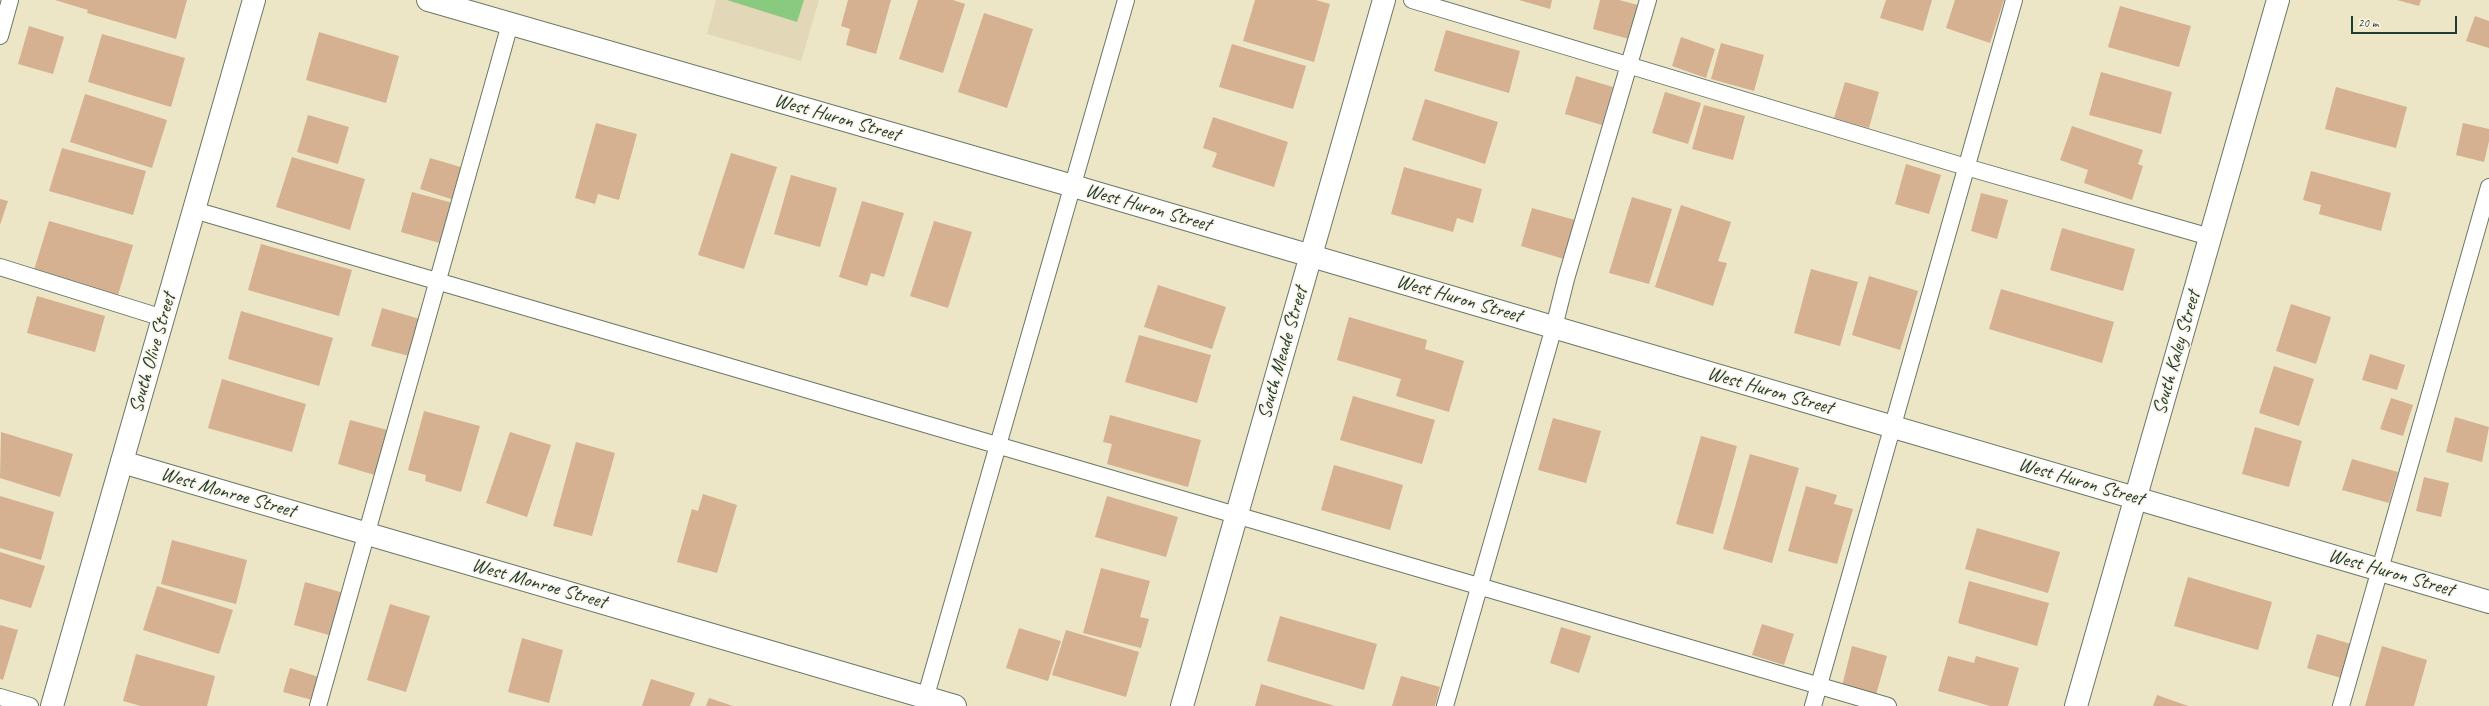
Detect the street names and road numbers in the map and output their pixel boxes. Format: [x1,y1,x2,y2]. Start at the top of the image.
street label: West Huron Street [771,89,903,147]
street label: West Huron Street [1082,179,1214,237]
street label: West Huron Street [1393,270,1525,328]
street label: South Meade Street [1253,284,1313,422]
street label: South Kaley Street [2148,288,2206,418]
street label: South Olive Street [124,290,182,416]
street label: West Huron Street [1704,362,1836,420]
street label: West Huron Street [2015,453,2147,511]
street label: West Monroe Street [158,462,298,524]
street label: West Huron Street [2325,544,2457,602]
street label: West Monroe Street [469,553,609,615]

